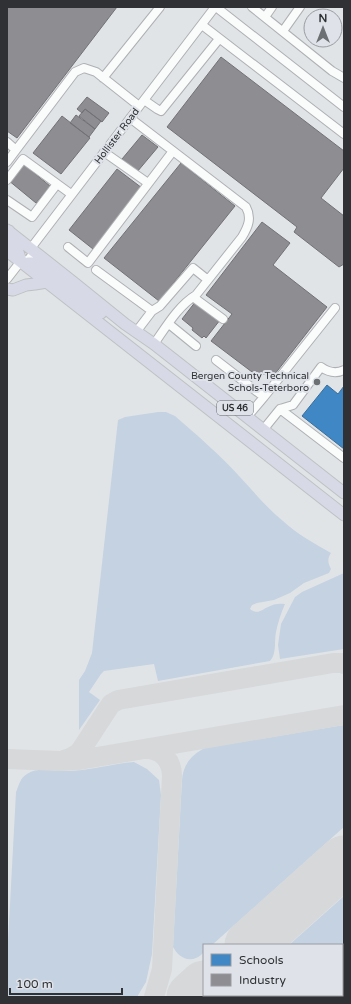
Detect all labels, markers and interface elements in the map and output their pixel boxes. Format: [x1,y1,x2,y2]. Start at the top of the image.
north arrow [303,8,343,48]
text: N [319,12,327,25]
street label: Hollister Road [92,106,142,166]
place label: Bergen County Technical Schols-Teterboro [191,370,309,394]
marker: Bergen County Technical Schols-Teterboro [312,377,322,387]
road number: US 46 [217,401,253,415]
legend [203,944,343,996]
text: Schools [239,953,284,967]
scale bar [10,970,122,996]
text: Industry [239,973,286,987]
text: 100 m [16,977,53,991]

